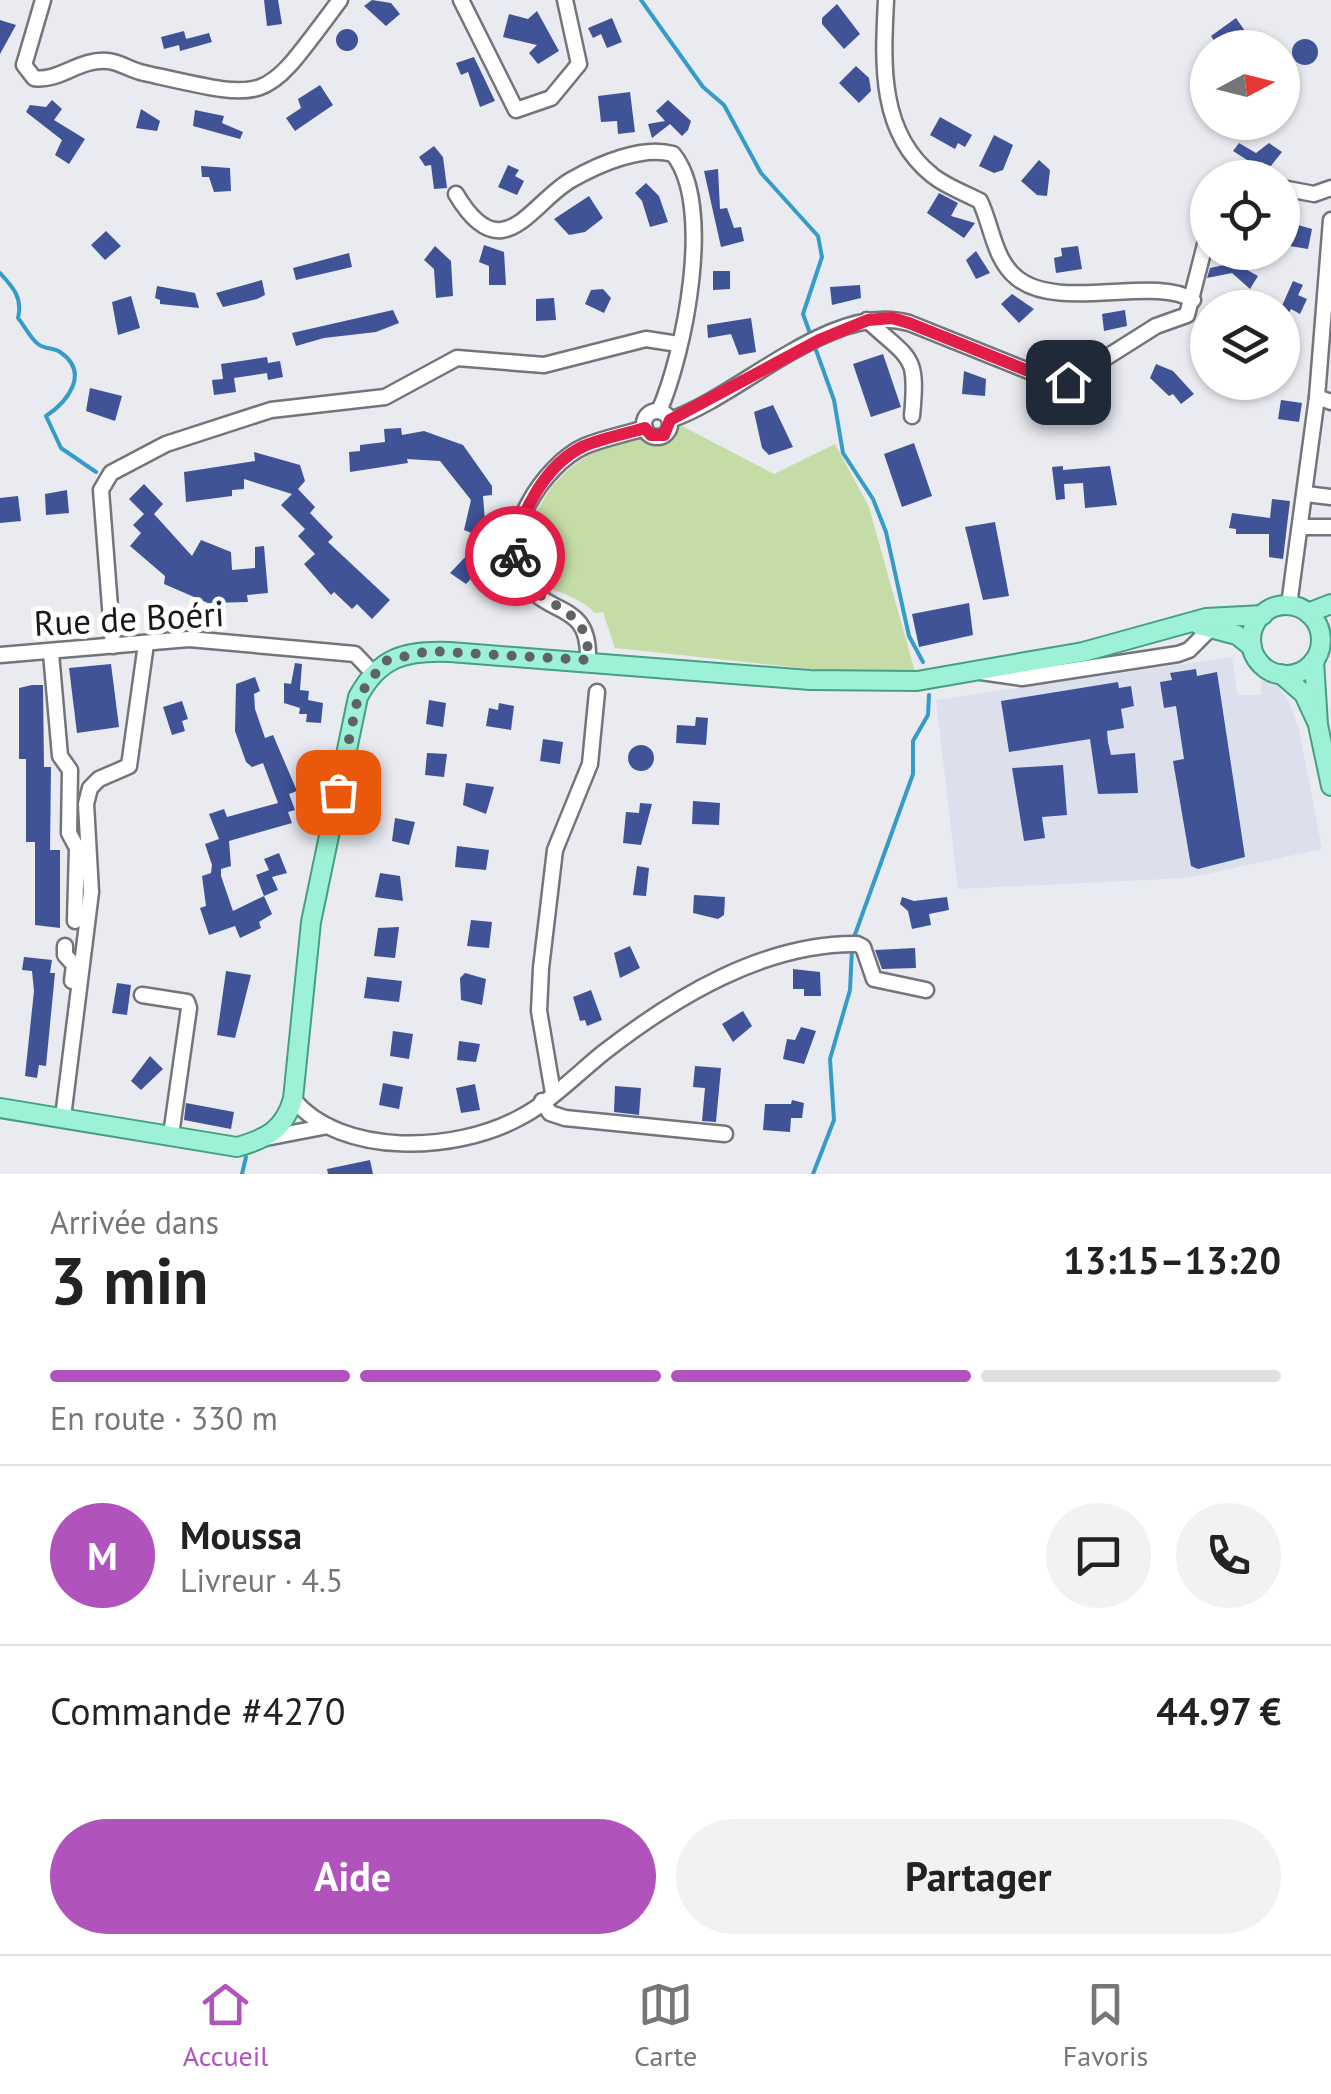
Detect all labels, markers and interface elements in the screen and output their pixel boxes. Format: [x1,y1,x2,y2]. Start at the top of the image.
north arrow [1190,30,1300,140]
map controls [1190,30,1300,400]
button: locate [1190,160,1300,270]
button: layers [1190,290,1300,400]
pin [1026,340,1111,425]
icon: home [1041,355,1096,410]
courier [465,506,565,606]
icon: bike [488,529,543,584]
street label: Rue de Boéri [33,590,225,646]
pin [296,750,381,835]
icon: bag [311,765,366,820]
text: Arrivée dans [50,1201,219,1243]
text: 13:15–13:20 [1063,1235,1281,1284]
text: 3 min [50,1238,209,1322]
text: En route · 330 m [50,1397,278,1439]
button: chat [1046,1503,1151,1608]
button: phone [1176,1503,1281,1608]
text: Moussa [180,1510,302,1559]
text: M [87,1531,118,1580]
text: Livreur · 4.5 [180,1559,343,1601]
text: Commande #4270 [50,1686,346,1735]
text: 44.97 € [1156,1686,1281,1735]
button: Aide [50,1819,656,1934]
button: Partager [676,1819,1281,1934]
tab: Accueil [183,1977,268,2074]
tab: Carte [634,1977,697,2074]
tab: Favoris [1063,1977,1148,2074]

